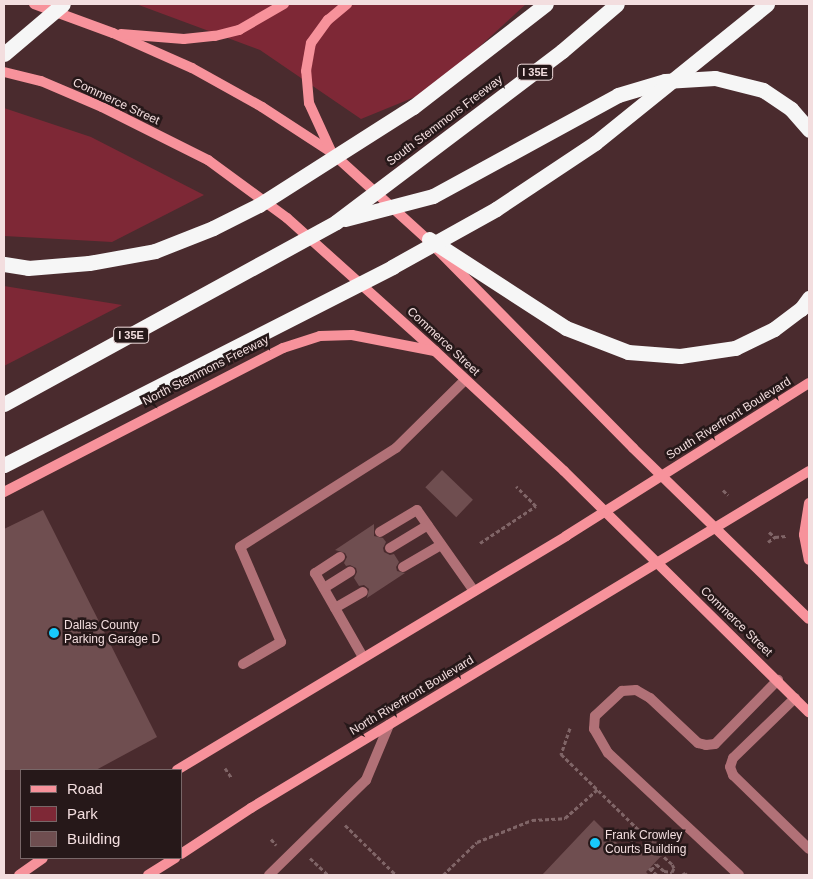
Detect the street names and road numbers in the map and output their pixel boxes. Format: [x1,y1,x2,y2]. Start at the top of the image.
road number: I 35E [516,64,554,80]
street label: South Stemmons Freeway [384,73,506,169]
street label: Commerce Street [70,76,162,128]
street label: Commerce Street [404,305,482,379]
road number: I 35E [112,326,150,344]
street label: North Stemmons Freeway [141,333,271,409]
street label: South Riverfront Boulevard [664,375,794,463]
street label: Commerce Street [697,584,775,660]
street label: North Riverfront Boulevard [347,653,477,739]

